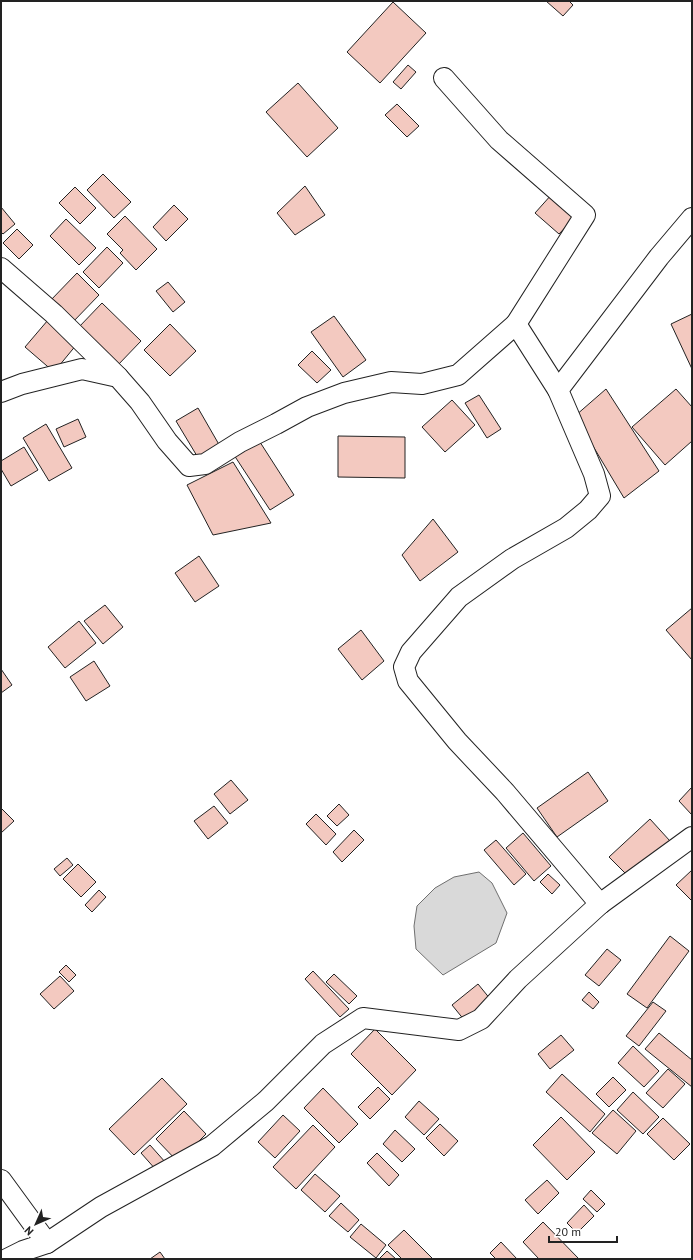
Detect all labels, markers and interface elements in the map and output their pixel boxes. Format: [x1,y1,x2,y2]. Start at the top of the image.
north arrow [16,1204,56,1244]
scale bar [549,1218,617,1244]
text: N [21,1224,36,1239]
text: 20 m [555,1224,581,1239]

